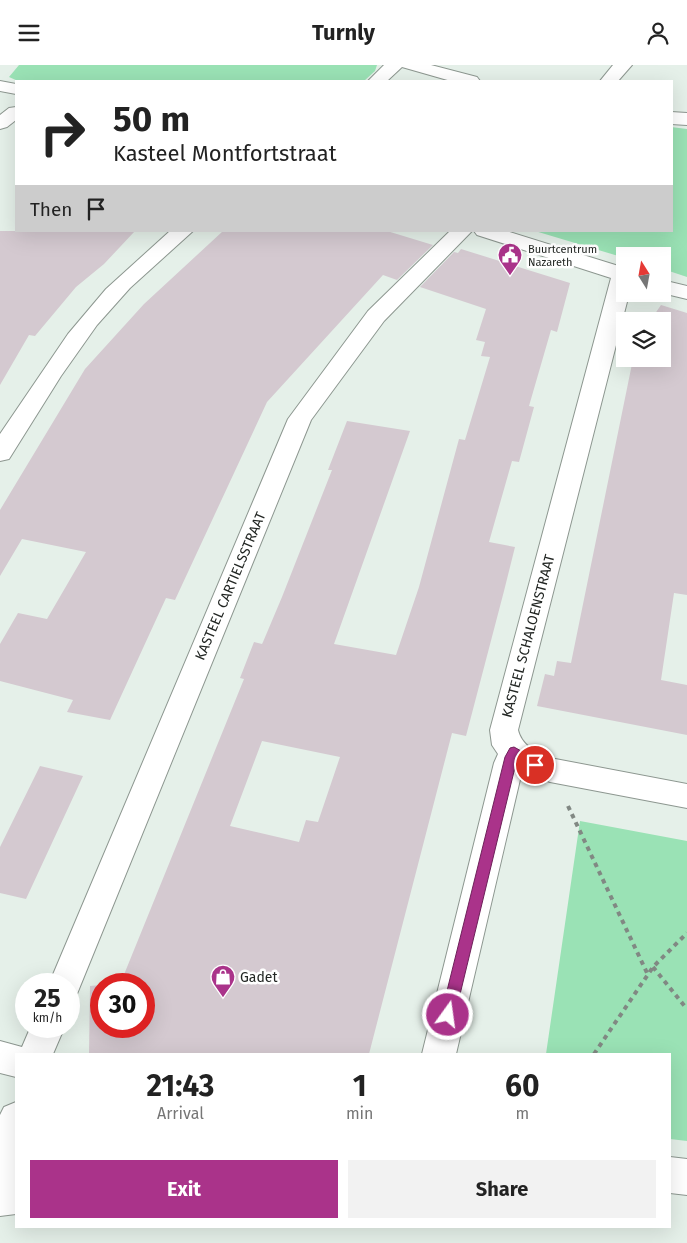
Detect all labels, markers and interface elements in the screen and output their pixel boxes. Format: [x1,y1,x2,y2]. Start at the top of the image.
icon: menu [15,19,43,47]
text: Turnly [312,19,375,46]
icon: person [644,19,672,47]
text: 50 m [113,98,190,140]
icon: right [30,100,95,165]
text: Kasteel Montfortstraat [113,140,337,167]
icon: arrive [82,195,110,223]
text: Then [30,198,72,221]
public building icon: Buurtcentrum Nazareth [497,242,523,276]
place label: Buurtcentrum Nazareth [528,243,597,269]
north arrow [616,247,671,303]
map controls [616,247,671,367]
button: layers [616,312,671,367]
street label: KASTEEL CARTIELSSTRAAT [192,509,270,663]
street label: KASTEEL SCHALOENSTRAAT [499,552,559,720]
pin [514,744,556,786]
icon: arrive [521,751,549,779]
shop icon: Gadet [210,964,236,998]
place label: Gadet [240,969,278,986]
speed limit sign: 30 [90,973,155,1038]
text: 25 [34,984,61,1014]
position arrow [421,988,473,1040]
text: km/h [33,1011,62,1025]
text: 21:43 [147,1068,214,1104]
text: 1 [353,1068,367,1104]
text: 60 [505,1068,539,1104]
text: Arrival [157,1104,204,1123]
text: min [346,1104,374,1123]
text: m [515,1104,529,1123]
button: Exit [30,1160,338,1218]
button: Share [348,1160,656,1218]

